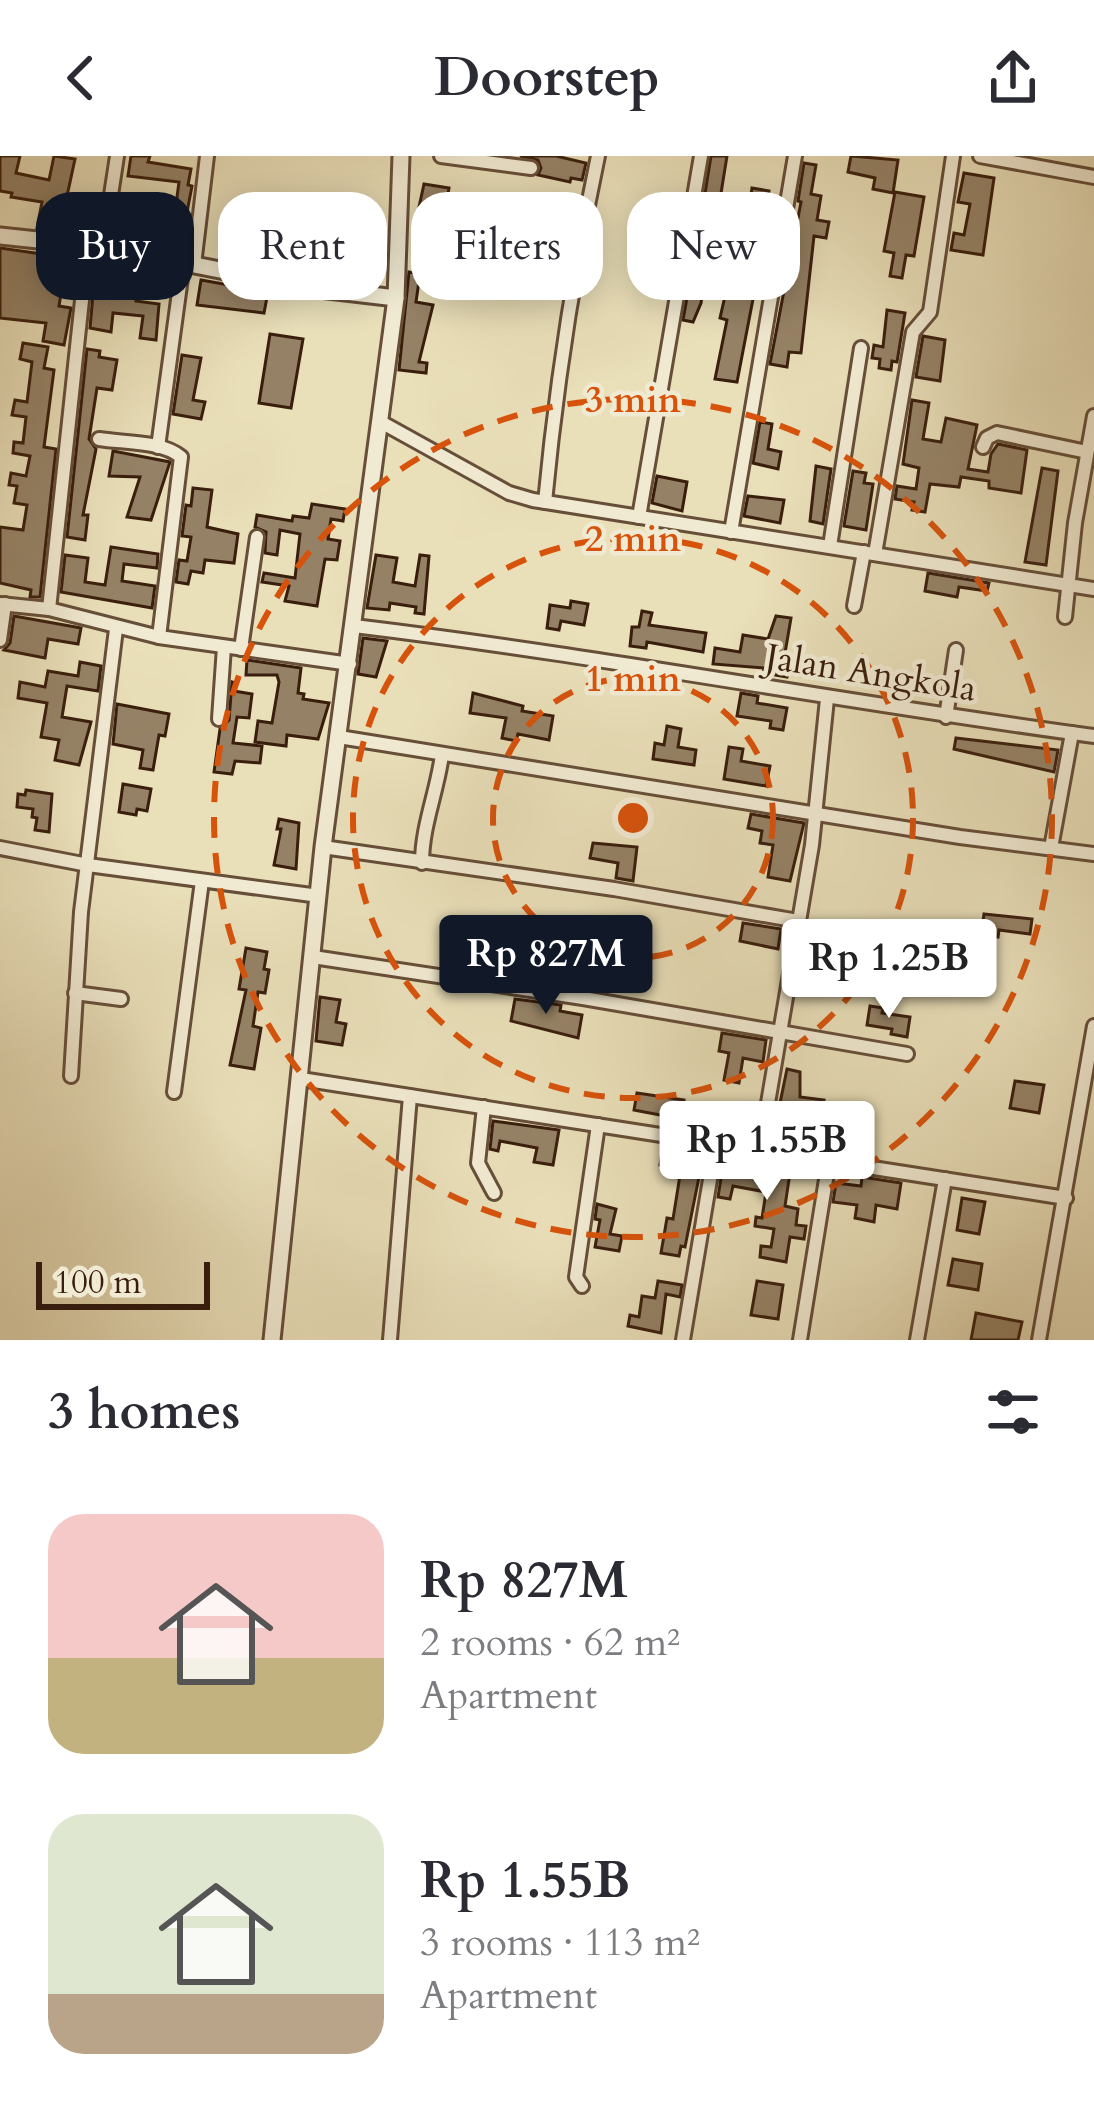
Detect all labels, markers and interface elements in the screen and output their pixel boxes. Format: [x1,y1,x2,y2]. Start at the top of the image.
text: Doorstep [434,42,660,115]
icon: back [48,45,114,111]
icon: share [980,45,1046,111]
chip: Buy [36,192,194,300]
chip: Rent [218,192,387,300]
chip: Filters [411,192,603,300]
chip: New [627,192,800,300]
text: 3 min [585,376,681,425]
text: 2 min [585,515,681,564]
street label: Jalan Angkola [757,631,980,714]
text: 1 min [585,655,681,704]
centre of rings [612,797,654,839]
pin: Rp 827M [435,915,657,1017]
pin: Rp 1.25B [765,919,1013,1021]
text: Rp 827M [466,927,626,980]
text: Rp 1.25B [809,931,969,984]
pin: Rp 1.55B [643,1101,891,1203]
text: Rp 1.55B [687,1113,847,1166]
scale bar [36,1256,210,1309]
text: 100 m [54,1260,141,1305]
text: 3 homes [48,1377,240,1447]
icon: filters [980,1379,1046,1445]
text: Rp 827M [420,1546,628,1616]
icon: home [144,1562,288,1706]
text: 2 rooms · 62 m² [420,1616,680,1669]
text: Apartment [420,1669,597,1722]
text: Rp 1.55B [420,1846,630,1916]
icon: home [144,1862,288,2006]
text: 3 rooms · 113 m² [420,1916,700,1969]
text: Apartment [420,1969,597,2022]

